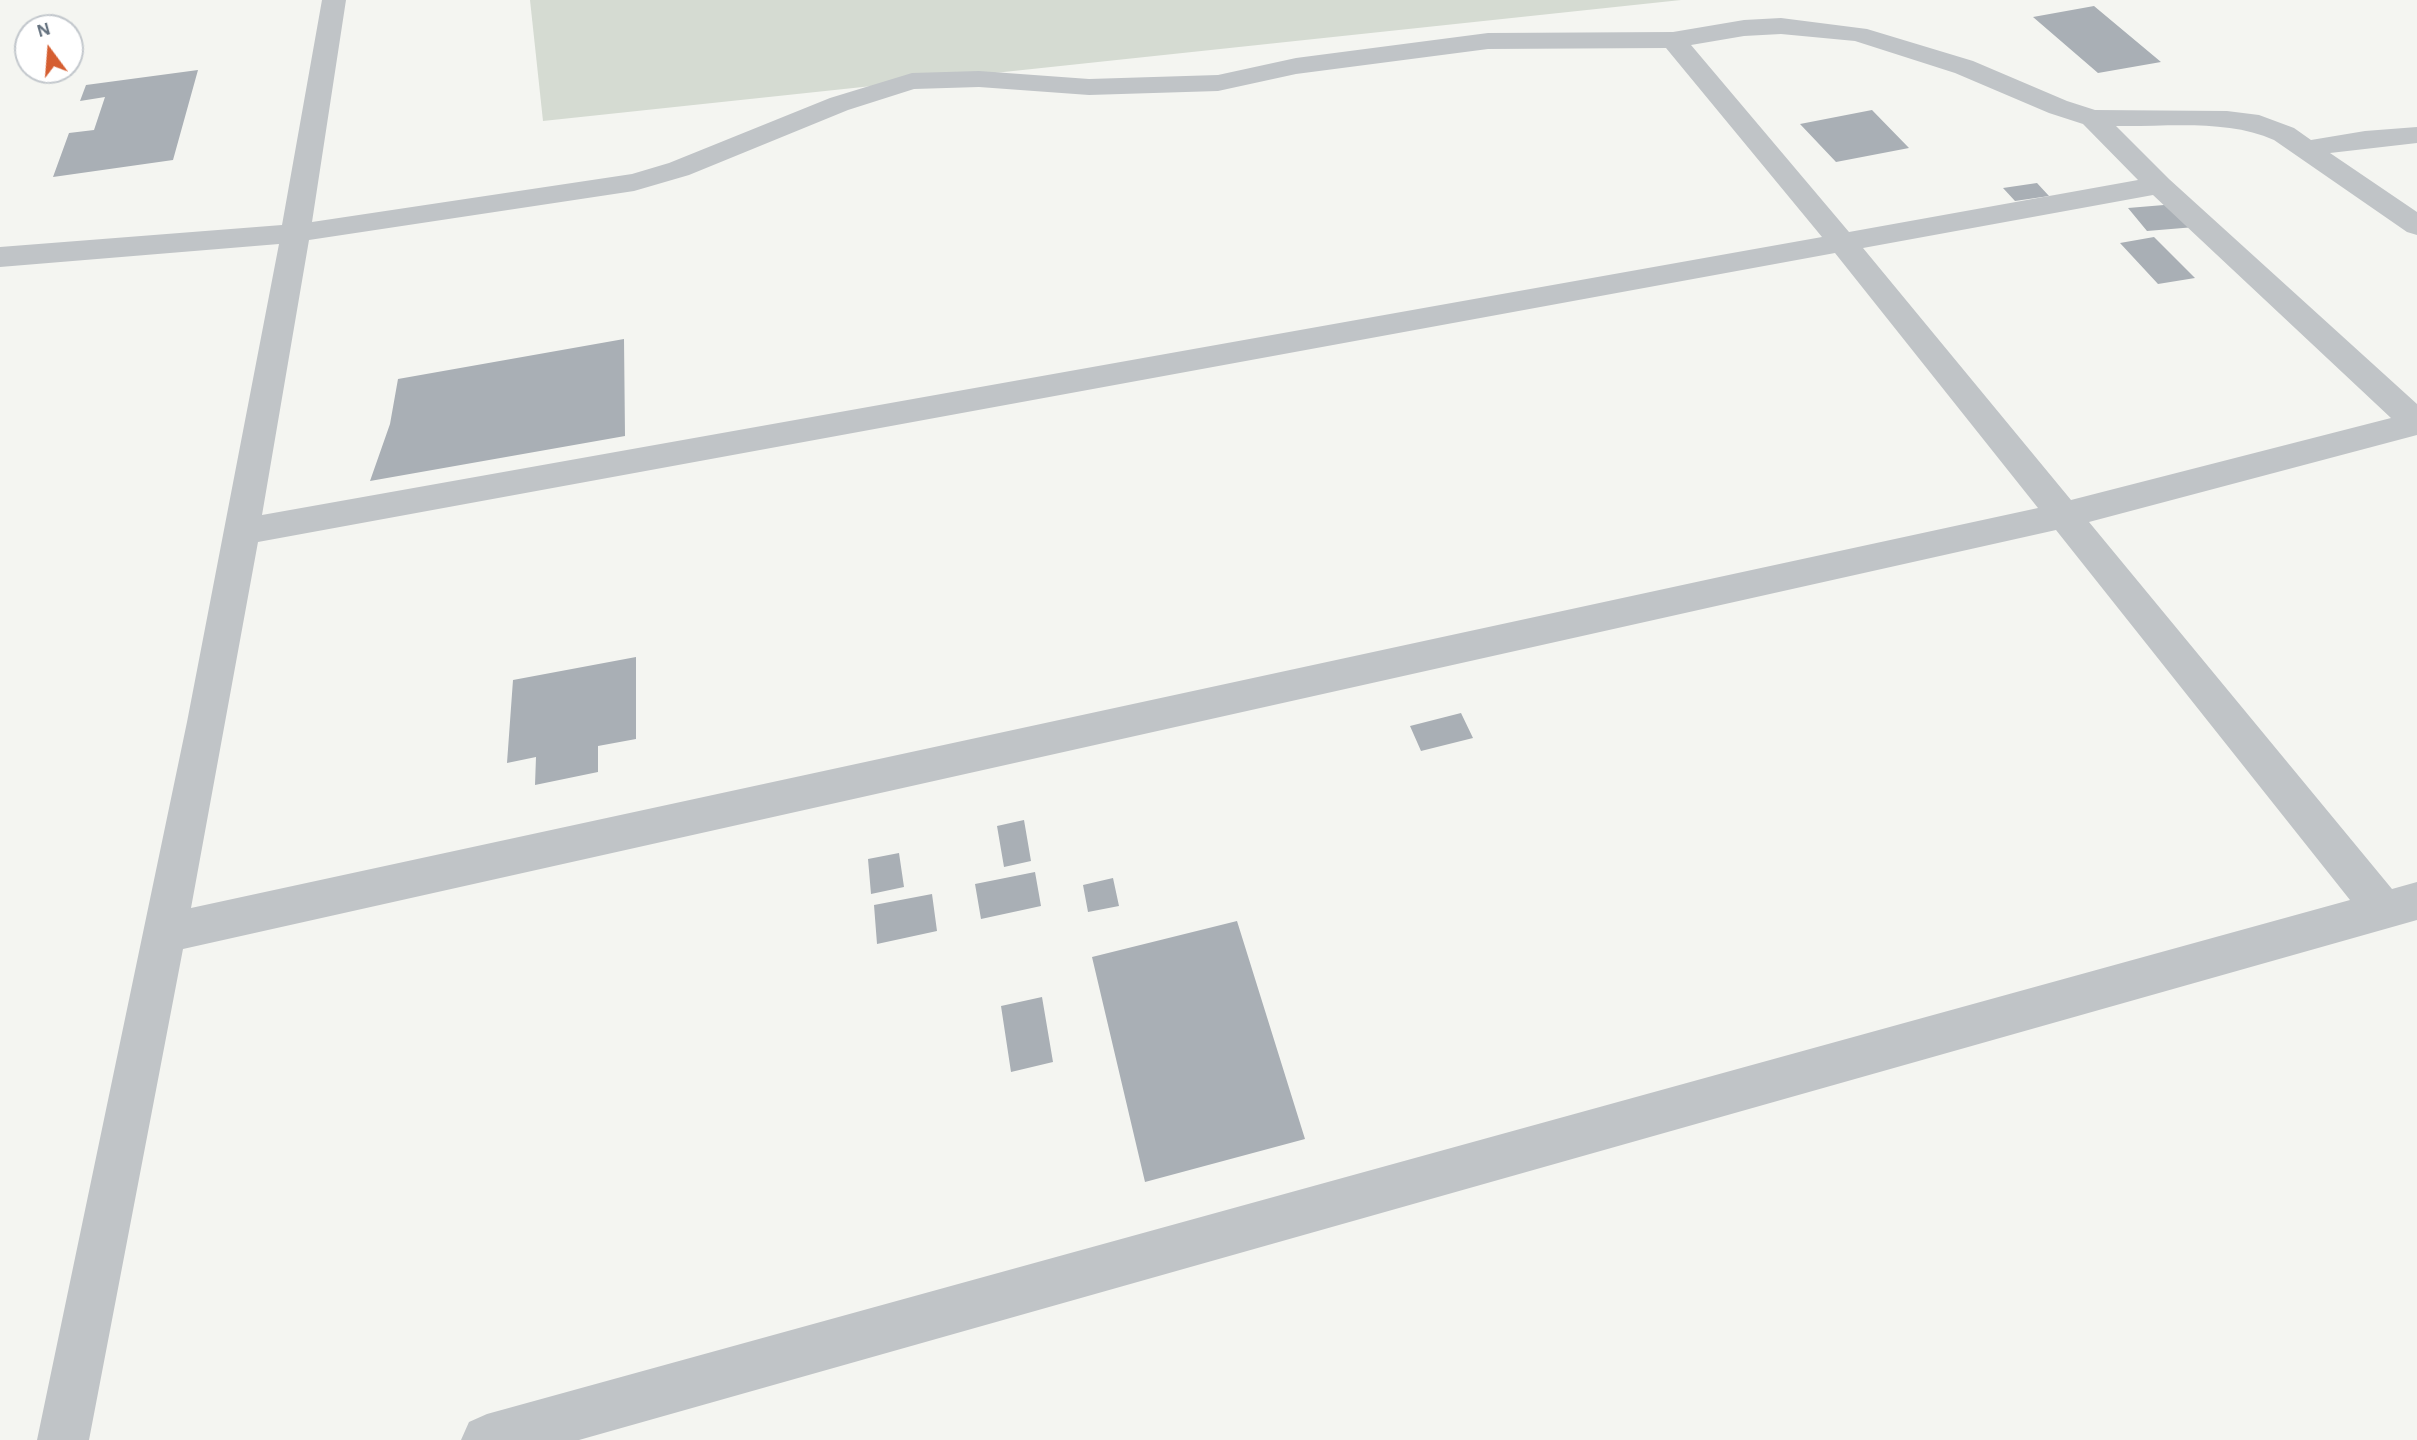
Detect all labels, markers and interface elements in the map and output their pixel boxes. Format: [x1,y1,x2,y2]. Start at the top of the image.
north arrow [14,14,84,84]
text: N [35,19,53,41]

